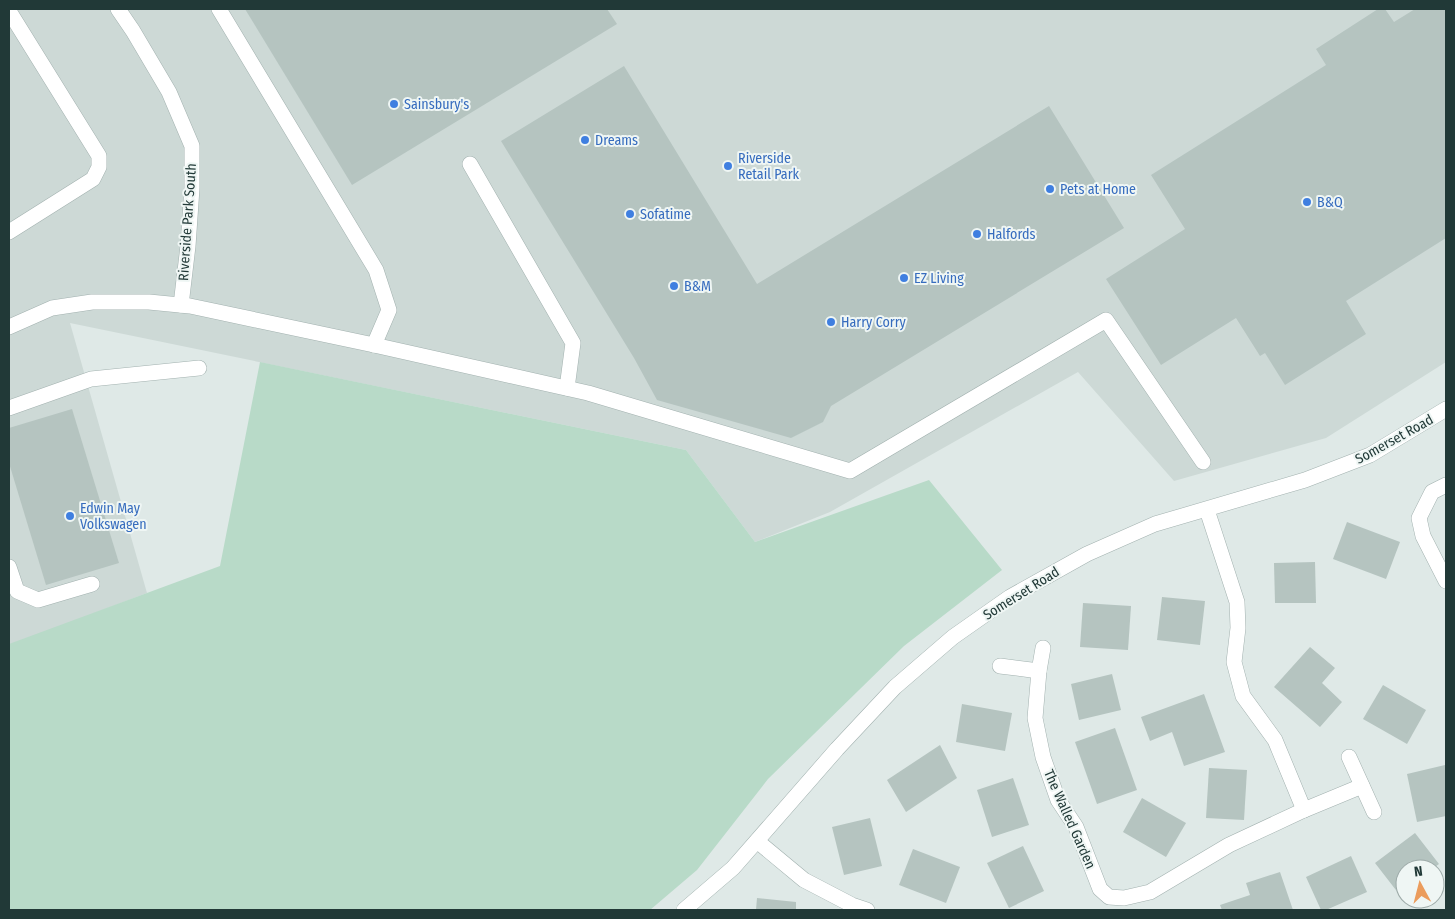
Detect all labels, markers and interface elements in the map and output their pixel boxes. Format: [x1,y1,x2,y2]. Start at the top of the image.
place label: Sainsbury's [404,96,469,113]
marker: Sainsbury's [388,98,400,110]
place label: Dreams [595,132,638,149]
marker: Dreams [579,134,591,146]
place label: Riverside Retail Park [738,150,800,183]
marker: Riverside Retail Park [722,160,734,172]
street label: Riverside Park South [175,163,200,281]
place label: Pets at Home [1060,181,1136,198]
marker: Pets at Home [1044,183,1056,195]
place label: B&Q [1317,194,1343,211]
marker: B&Q [1301,196,1313,208]
place label: Sofatime [640,206,691,223]
marker: Sofatime [624,208,636,220]
place label: Halfords [987,226,1035,243]
marker: Halfords [971,228,983,240]
place label: EZ Living [914,270,964,287]
marker: EZ Living [898,272,910,284]
place label: B&M [684,278,711,295]
marker: B&M [668,280,680,292]
place label: Harry Corry [841,314,907,331]
marker: Harry Corry [825,316,837,328]
street label: Somerset Road [1352,411,1436,468]
place label: Edwin May Volkswagen [80,500,147,533]
marker: Edwin May Volkswagen [64,510,76,522]
street label: Somerset Road [980,563,1062,624]
street label: The Walled Garden [1040,767,1099,872]
north arrow [1395,859,1445,909]
text: N [1413,863,1424,881]

